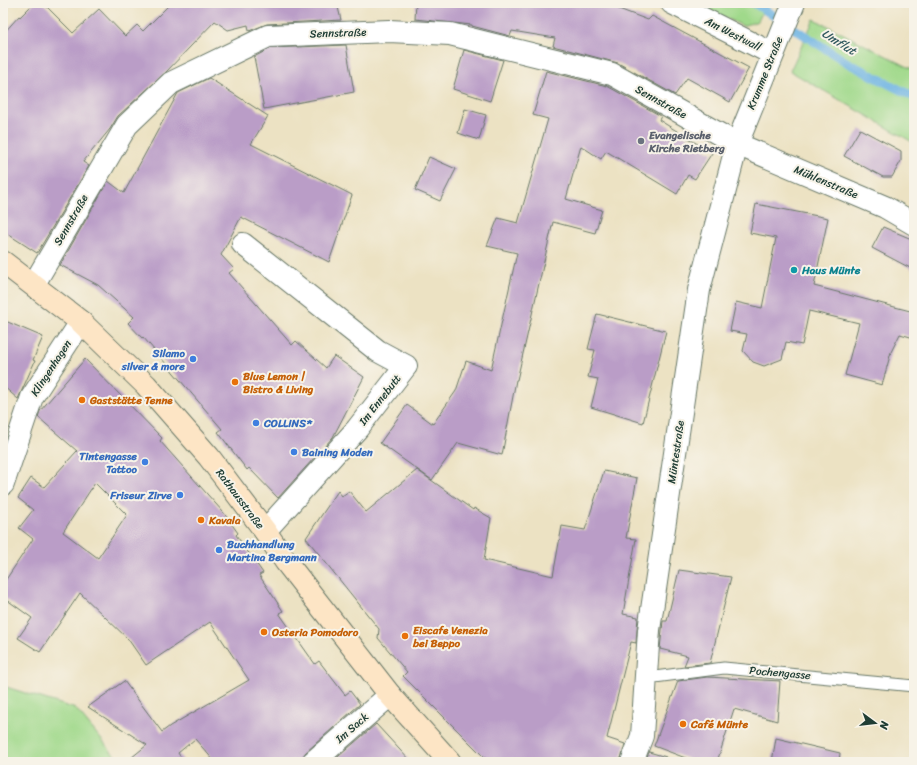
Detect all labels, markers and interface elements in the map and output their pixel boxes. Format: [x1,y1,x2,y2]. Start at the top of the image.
street label: Am Westwall [700,11,766,57]
street label: Sennstraße [309,22,367,43]
water label: Umflut [817,23,862,62]
street label: Krumme Straße [742,33,788,112]
street label: Sennstraße [632,80,691,124]
place label: Evangelische Kirche Rietberg [648,126,725,158]
marker: Evangelische Kirche Rietberg [636,136,646,146]
street label: Mühlenstraße [791,160,862,204]
street label: Sennstraße [49,190,94,249]
place label: Haus Münte [801,261,861,280]
marker: Haus Münte [789,265,799,275]
street label: Klingenhagen [26,336,77,400]
place label: Silamo silver & more [121,344,186,376]
marker: Silamo silver & more [188,354,198,364]
place label: Blue Lemon | Bistro & Living [243,367,314,399]
street label: Im Ennebutt [353,370,406,430]
marker: Blue Lemon | Bistro & Living [230,377,240,387]
place label: Gaststätte Tenne [89,391,173,410]
marker: Gaststätte Tenne [77,395,87,405]
place label: COLLINS* [263,414,313,433]
marker: COLLINS* [251,418,261,428]
street label: Müntestraße [662,419,690,485]
place label: Baining Moden [302,443,373,462]
place label: Tintengasse Tattoo [79,447,138,479]
marker: Baining Moden [289,447,299,457]
marker: Tintengasse Tattoo [140,457,150,467]
street label: Rathausstraße [211,465,269,534]
place label: Friseur Zirve [109,486,172,505]
marker: Friseur Zirve [175,490,185,500]
place label: Kavala [208,511,241,530]
marker: Kavala [196,515,206,525]
place label: Buchhandlung Martina Bergmann [226,535,317,567]
marker: Buchhandlung Martina Bergmann [214,545,224,555]
place label: Eiscafe Venezia bei Beppo [412,621,488,653]
place label: Osteria Pomodoro [271,623,359,642]
marker: Osteria Pomodoro [259,627,269,637]
marker: Eiscafe Venezia bei Beppo [400,631,410,641]
street label: Pochengasse [749,661,812,685]
north arrow [855,703,895,743]
street label: Im Sack [330,708,373,749]
place label: Café Münte [690,715,748,734]
text: N [874,718,895,732]
marker: Café Münte [678,719,688,729]

